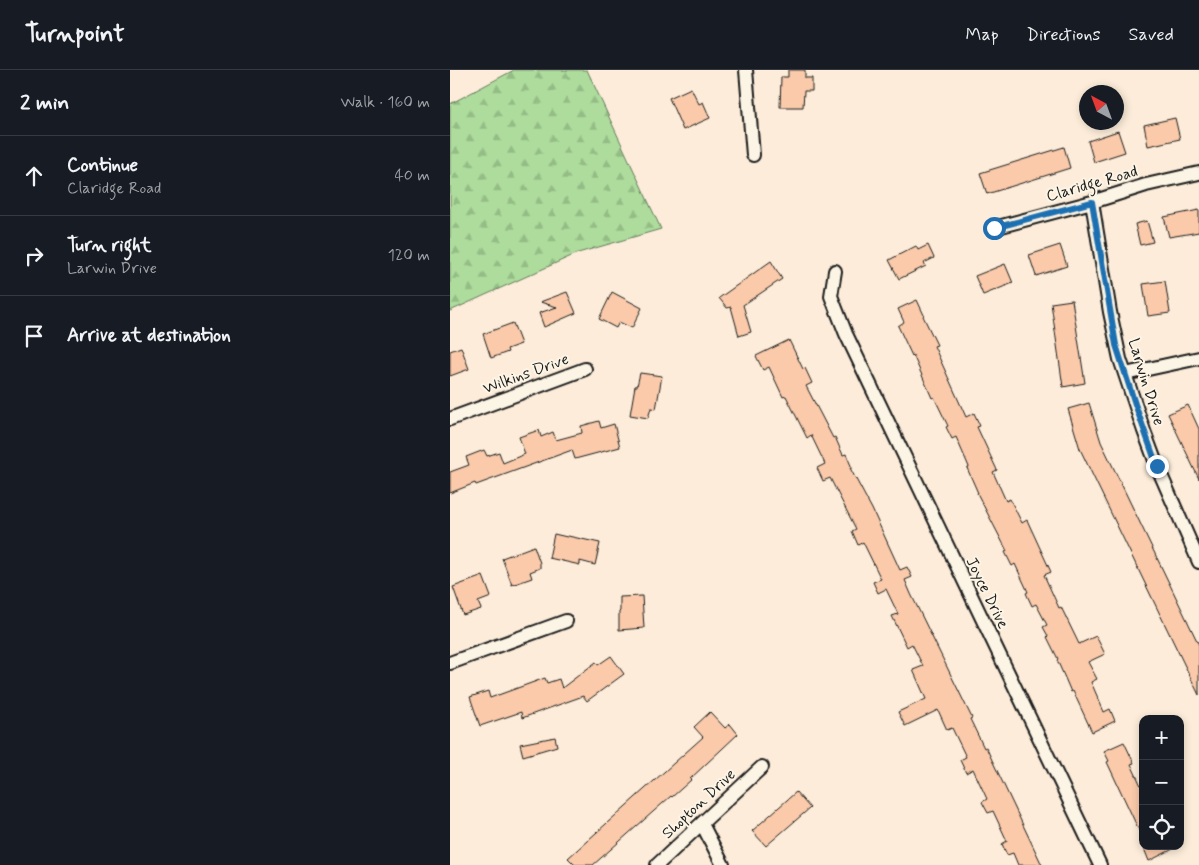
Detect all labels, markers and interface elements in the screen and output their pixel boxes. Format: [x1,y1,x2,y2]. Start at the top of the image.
text: Turnpoint [25,19,125,50]
text: Map [966,23,999,47]
text: Directions [1027,23,1101,47]
text: Saved [1129,23,1174,47]
north arrow [1079,85,1124,130]
text: 2 min [20,89,69,117]
text: Walk · 160 m [340,92,430,113]
text: Continue [67,153,138,178]
street label: Claridge Road [1044,161,1141,208]
icon: ahead [20,162,48,190]
text: 40 m [394,165,430,186]
text: Claridge Road [67,178,161,199]
route start [983,217,1006,240]
text: Turn right [67,233,151,258]
icon: right [20,242,48,270]
text: 120 m [388,245,430,266]
text: Larwin Drive [67,258,157,279]
icon: arrive [20,322,48,350]
text: Arrive at destination [67,323,231,348]
street label: Larwin Drive [1123,336,1169,428]
street label: Wilkins Drive [480,349,572,399]
route end [1146,455,1169,478]
street label: Joyce Drive [961,554,1013,632]
map controls [1139,715,1184,850]
button: + [1139,715,1184,760]
button: − [1139,760,1184,805]
street label: Shopton Drive [658,764,740,844]
button: locate [1139,805,1184,850]

